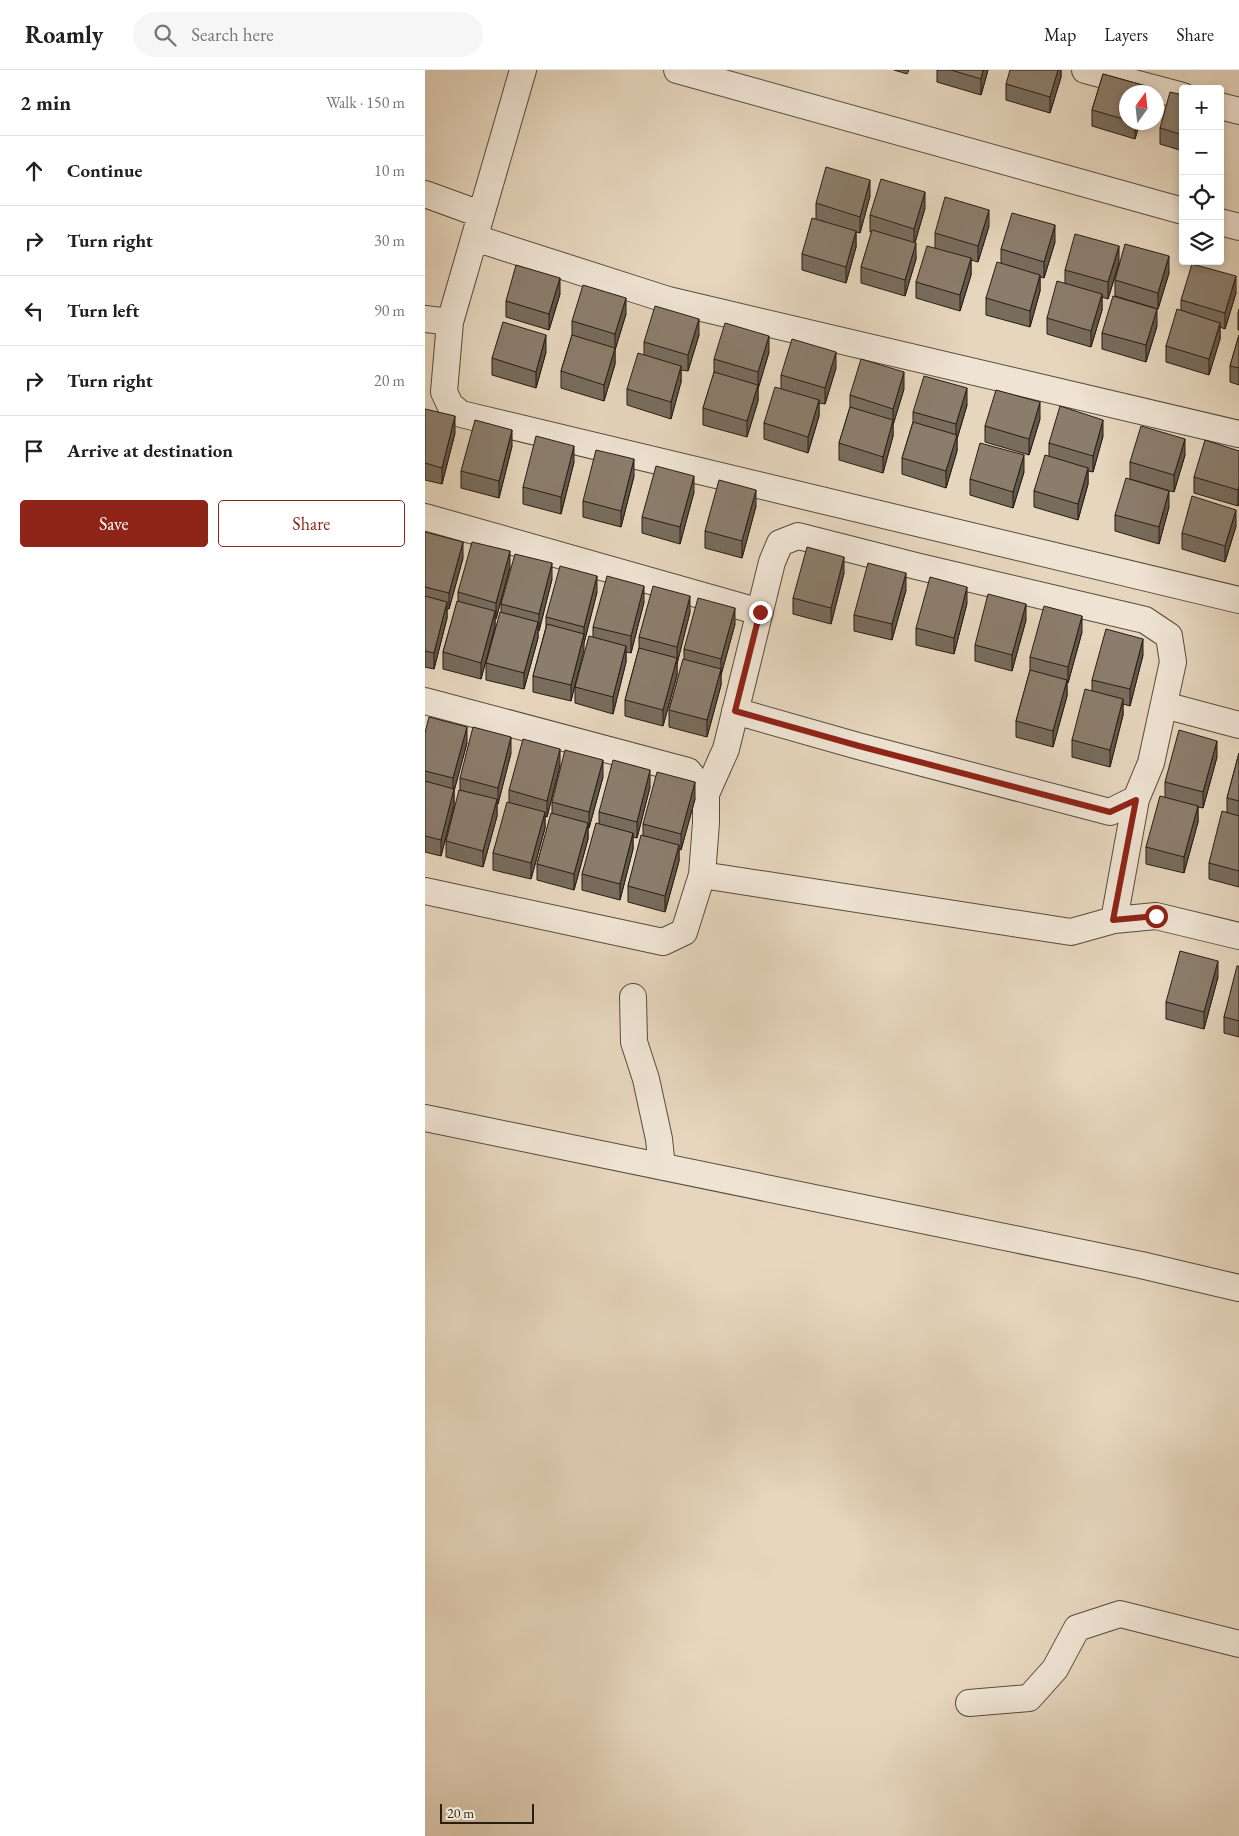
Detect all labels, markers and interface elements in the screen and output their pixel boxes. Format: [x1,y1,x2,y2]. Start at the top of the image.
search box [133,12,483,57]
text: Roamly [25,19,103,50]
icon: search [151,21,179,49]
text: Search here [191,22,274,47]
text: Map [1044,23,1076,46]
text: Layers [1104,23,1148,46]
text: Share [1176,23,1214,46]
north arrow [1119,85,1164,130]
map controls [1179,85,1224,265]
button: + [1179,85,1224,130]
text: 2 min [20,89,71,116]
text: Walk · 150 m [326,92,405,113]
button: − [1179,130,1224,175]
icon: ahead [20,157,48,185]
text: Continue [67,158,142,183]
text: 10 m [374,160,405,181]
button: locate [1179,175,1224,220]
button: layers [1179,220,1224,265]
icon: right [20,227,48,255]
text: Turn right [67,228,153,253]
text: 30 m [374,230,405,251]
icon: left [20,297,48,325]
text: Turn left [67,298,139,323]
text: 90 m [374,300,405,321]
icon: right [20,367,48,395]
text: Turn right [67,368,153,393]
text: 20 m [374,370,405,391]
icon: arrive [20,437,48,465]
text: Arrive at destination [67,438,233,463]
button: Save [20,500,208,547]
button: Share [218,500,405,547]
route end [749,601,772,624]
route start [1145,905,1168,928]
scale bar [440,1801,534,1824]
text: 20 m [447,1804,474,1822]

